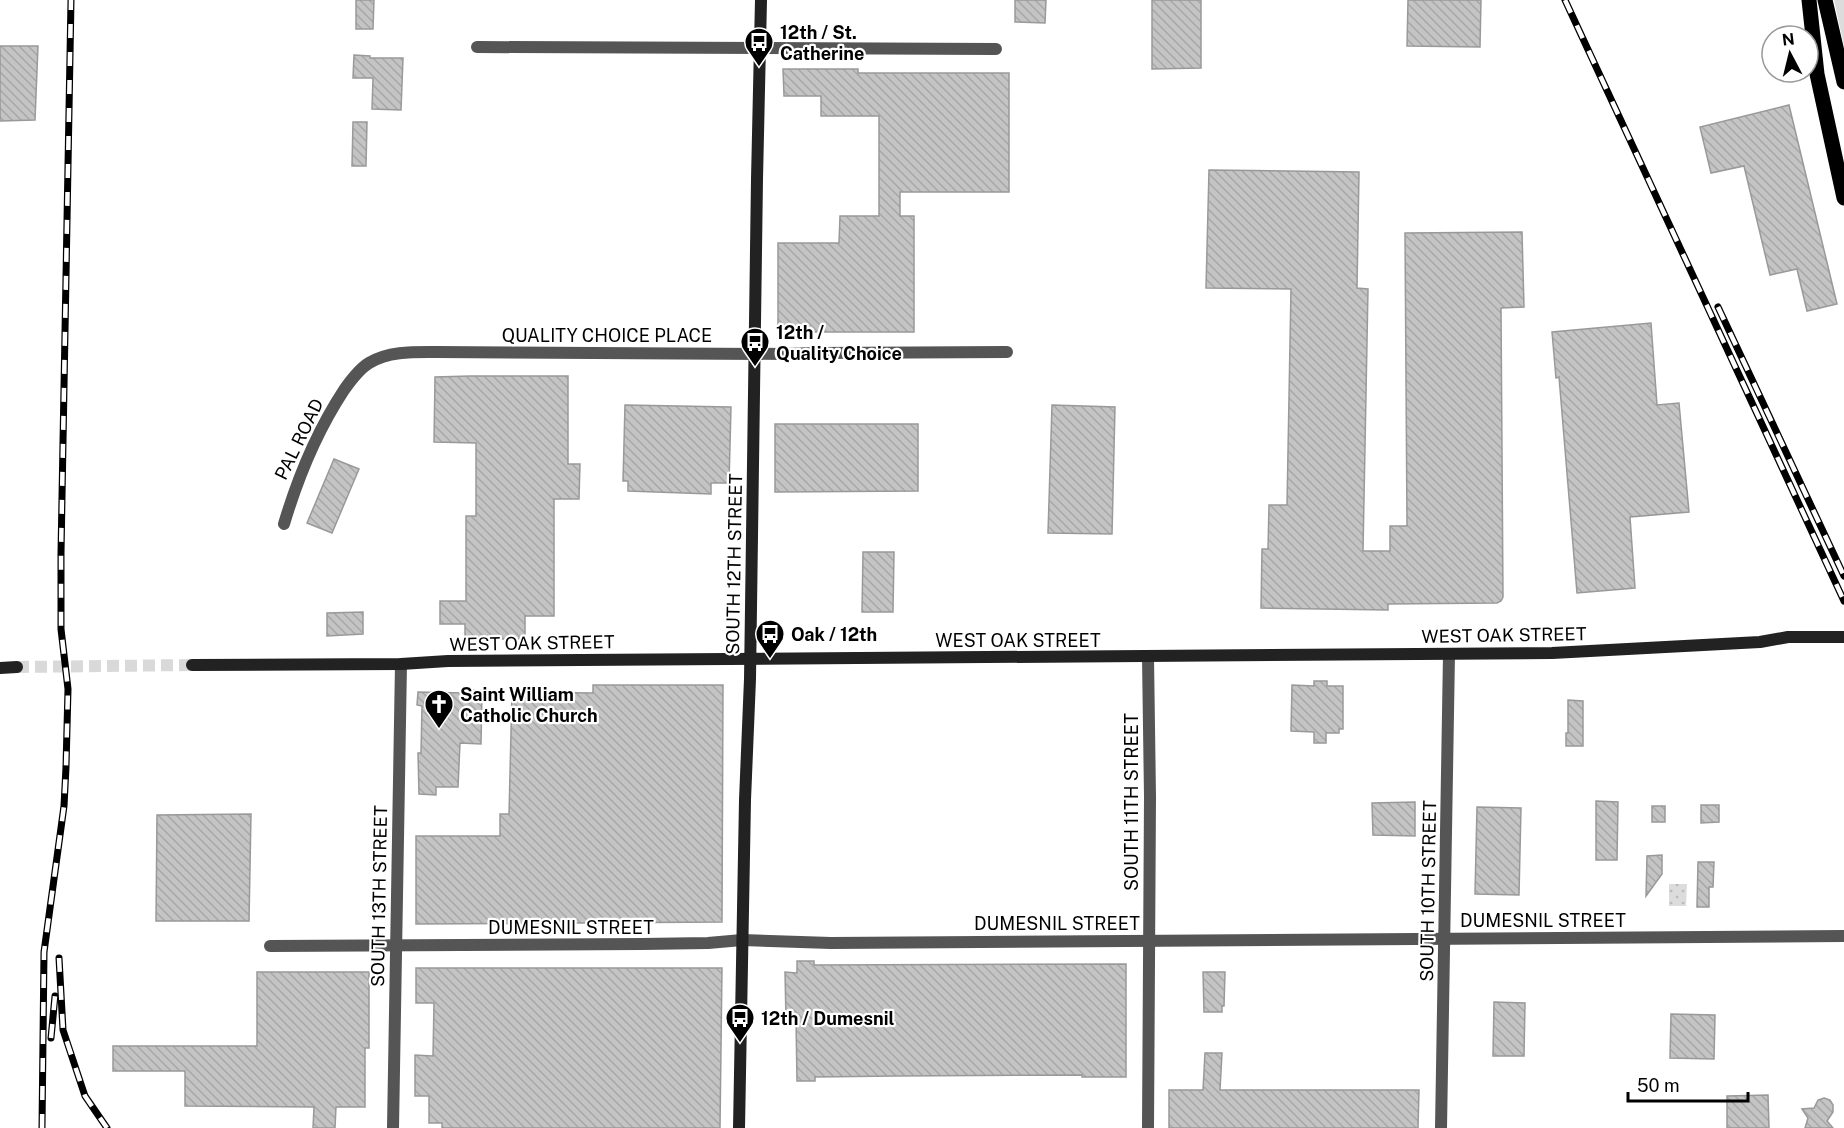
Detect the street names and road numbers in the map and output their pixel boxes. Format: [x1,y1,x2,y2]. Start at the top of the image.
street label: QUALITY CHOICE PLACE [502,325,712,346]
street label: PAL ROAD [270,395,328,483]
street label: SOUTH 12TH STREET [722,473,746,655]
street label: WEST OAK STREET [1421,623,1587,647]
street label: WEST OAK STREET [935,630,1101,651]
street label: WEST OAK STREET [449,631,615,655]
street label: SOUTH 11TH STREET [1121,713,1142,891]
street label: SOUTH 10TH STREET [1416,800,1440,982]
street label: SOUTH 13TH STREET [367,805,391,987]
street label: DUMESNIL STREET [1460,910,1626,931]
street label: DUMESNIL STREET [974,913,1140,934]
street label: DUMESNIL STREET [488,917,654,938]

